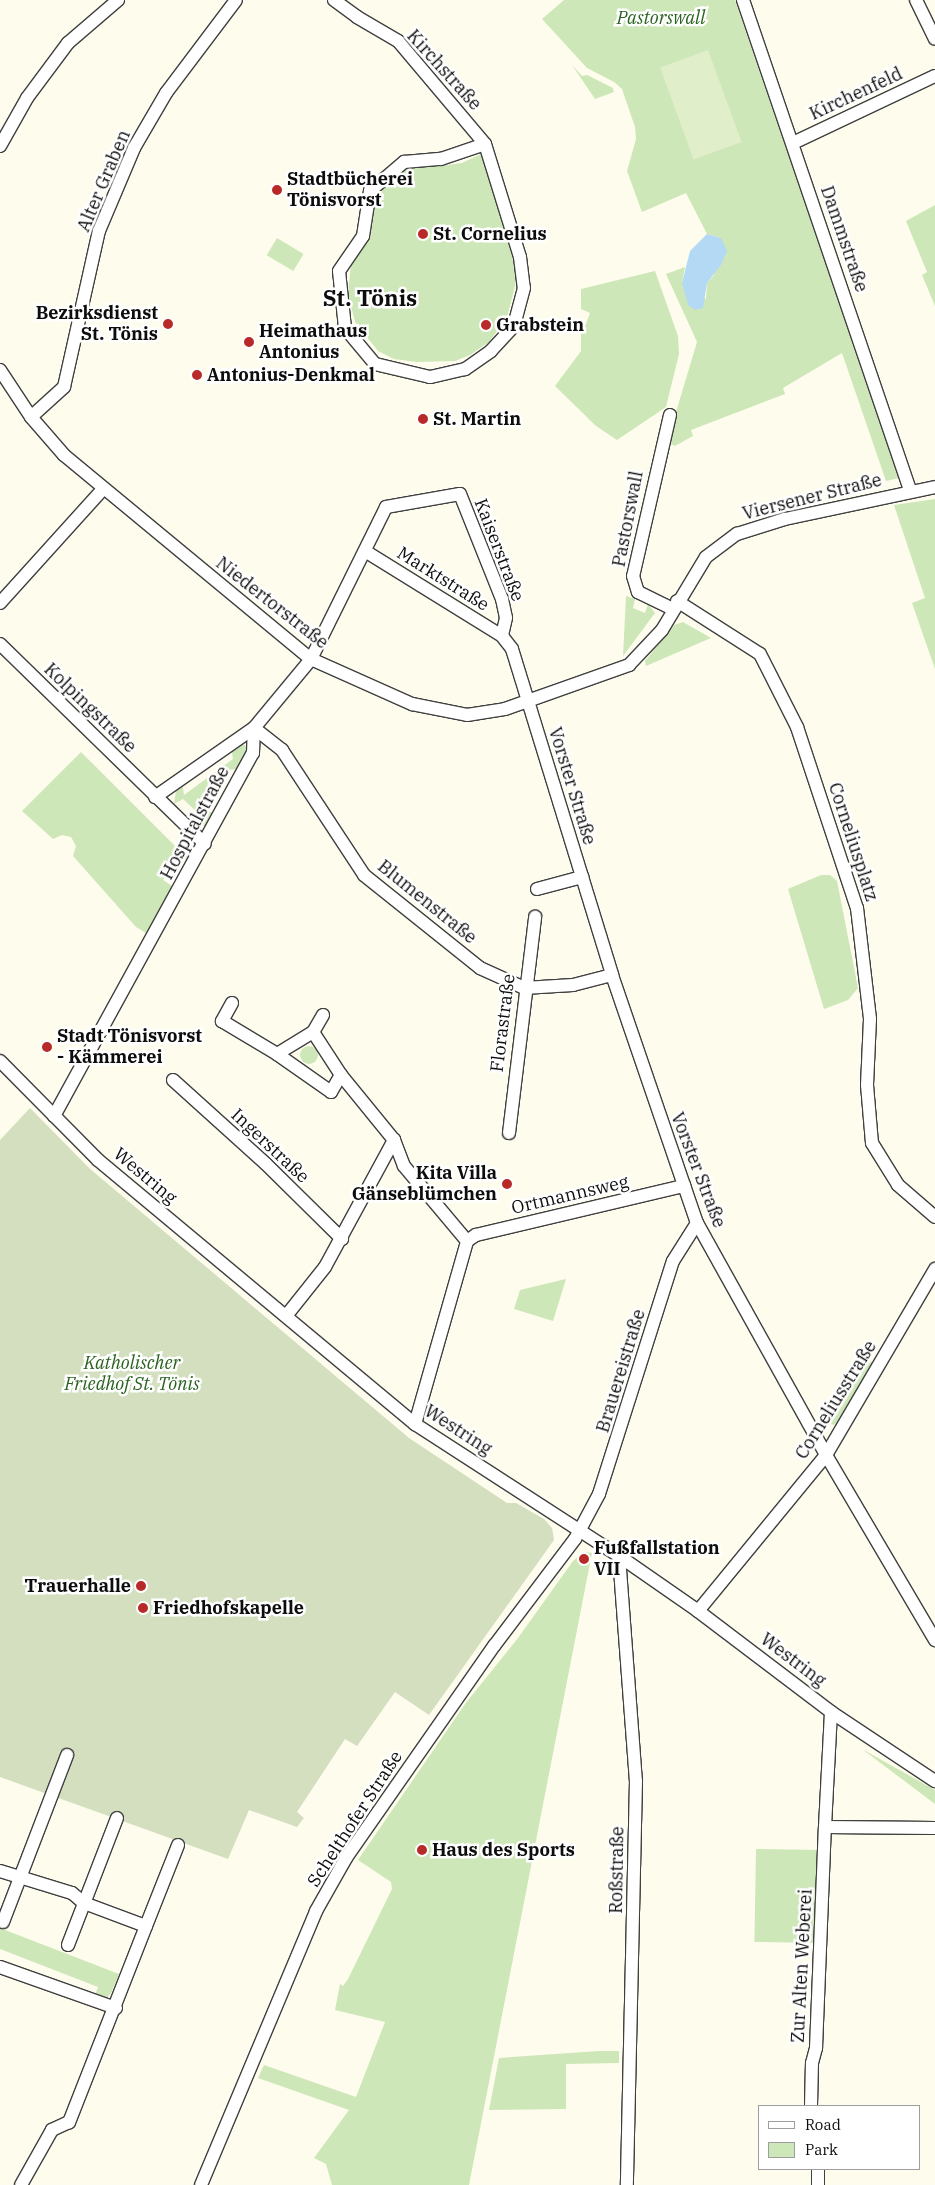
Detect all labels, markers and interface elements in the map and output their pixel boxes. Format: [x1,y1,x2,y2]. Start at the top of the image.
park label: Pastorswall [617,7,705,29]
street label: Kirchstraße [402,25,486,115]
street label: Kirchenfeld [806,63,906,125]
street label: Alter Graben [73,127,135,235]
place label: Stadtbücherei Tönisvorst [287,169,413,212]
street label: Dammstraße [816,183,872,295]
marker: Stadtbücherei Tönisvorst [271,184,283,196]
place label: St. Cornelius [433,223,547,245]
marker: St. Cornelius [417,228,429,240]
district label: St. Tönis [323,285,417,311]
place label: Bezirksdienst St. Tönis [36,303,158,346]
place label: Grabstein [496,314,584,336]
marker: Bezirksdienst St. Tönis [162,318,174,330]
marker: Grabstein [480,319,492,331]
place label: Heimathaus Antonius [259,321,367,364]
marker: Heimathaus Antonius [243,336,255,348]
place label: Antonius-Denkmal [207,364,375,386]
marker: Antonius-Denkmal [191,369,203,381]
place label: St. Martin [433,408,521,430]
marker: St. Martin [417,413,429,425]
street label: Pastorswall [608,469,648,569]
street label: Viersener Straße [740,469,884,525]
street label: Kaiserstraße [470,496,528,604]
street label: Marktstraße [393,542,493,616]
street label: Niedertorstraße [211,552,333,654]
street label: Kolpingstraße [39,659,141,757]
street label: Vorster Straße [544,725,600,847]
street label: Hospitalstraße [156,763,234,883]
street label: Corneliusplatz [824,780,882,904]
street label: Blumenstraße [373,856,481,948]
street label: Florastraße [486,973,520,1073]
place label: Stadt Tönisvorst - Kämmerei [57,1026,202,1068]
marker: Stadt Tönisvorst - Kämmerei [41,1041,53,1053]
street label: Ingerstraße [226,1104,314,1188]
street label: Vorster Straße [666,1109,730,1231]
street label: Westring [109,1143,181,1209]
place label: Kita Villa Gänseblümchen [352,1163,497,1206]
street label: Ortmannsweg [509,1171,631,1219]
marker: Kita Villa Gänseblümchen [501,1178,513,1190]
street label: Brauereistraße [592,1307,650,1435]
street label: Corneliusstraße [791,1337,881,1463]
park label: Katholischer Friedhof St. Tönis [64,1353,200,1396]
street label: Westring [420,1400,496,1460]
place label: Fußfallstation VII [594,1538,720,1580]
marker: Fußfallstation VII [578,1553,590,1565]
place label: Trauerhalle [25,1575,131,1597]
marker: Trauerhalle [135,1580,147,1592]
place label: Friedhofskapelle [153,1597,304,1619]
marker: Friedhofskapelle [137,1602,149,1614]
street label: Westring [756,1628,830,1692]
street label: Schelthofer Straße [303,1747,407,1891]
street label: Roßstraße [605,1826,629,1914]
place label: Haus des Sports [432,1839,575,1861]
marker: Haus des Sports [416,1844,428,1856]
street label: Zur Alten Weberei [787,1889,817,2043]
legend [758,2105,920,2170]
text: Road [805,2115,841,2134]
text: Park [805,2140,838,2159]

